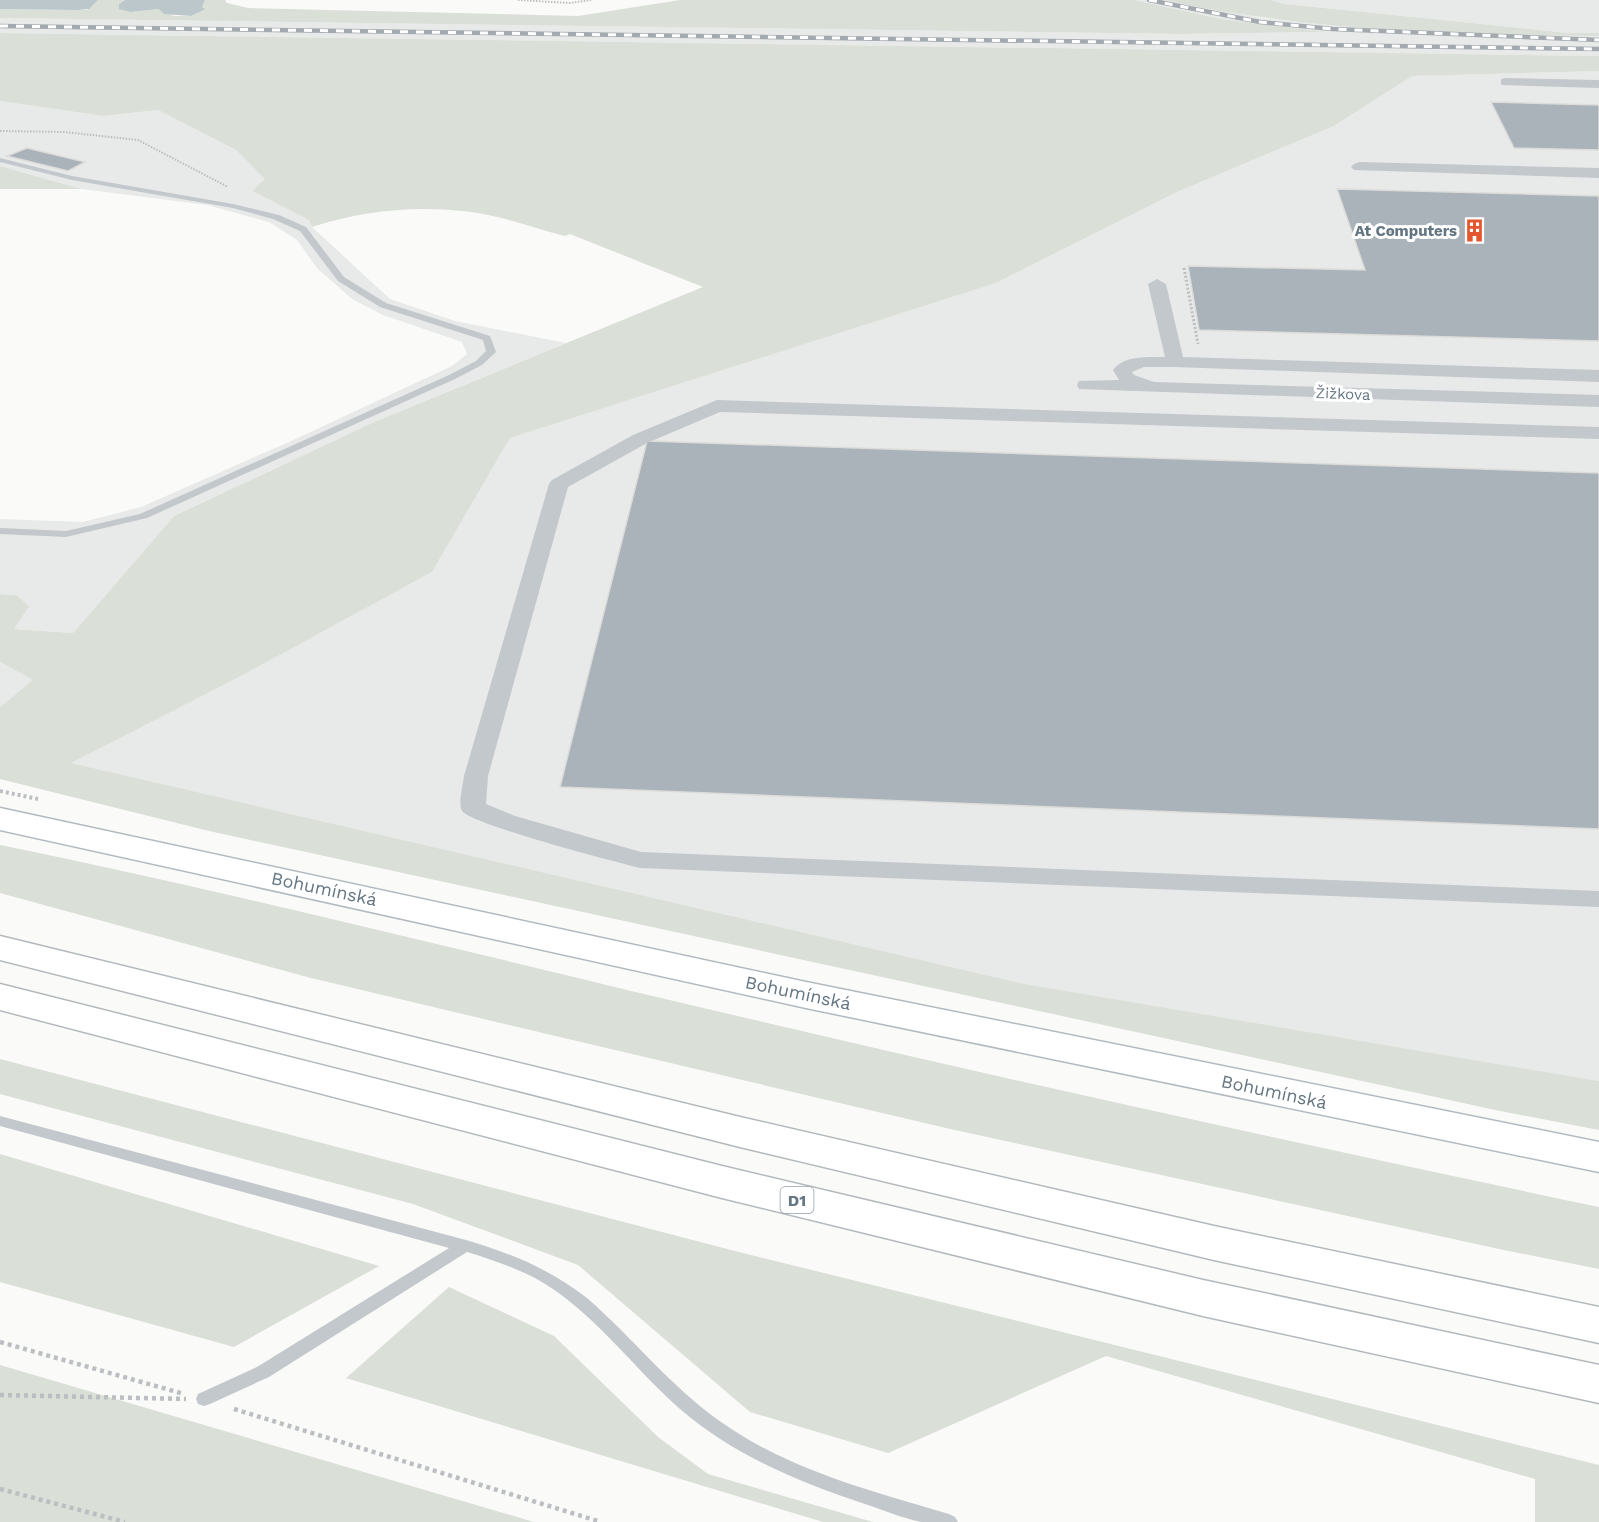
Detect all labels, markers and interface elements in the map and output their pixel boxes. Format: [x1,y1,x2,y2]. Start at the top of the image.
building icon: At Computers [1462,218,1488,244]
place label: At Computers [1355,222,1457,240]
street label: Žižkova [1315,384,1371,404]
street label: Bohumínská [269,867,379,910]
street label: Bohumínská [743,971,853,1014]
street label: Bohumínská [1219,1070,1329,1113]
road number: D1 [780,1187,814,1213]

